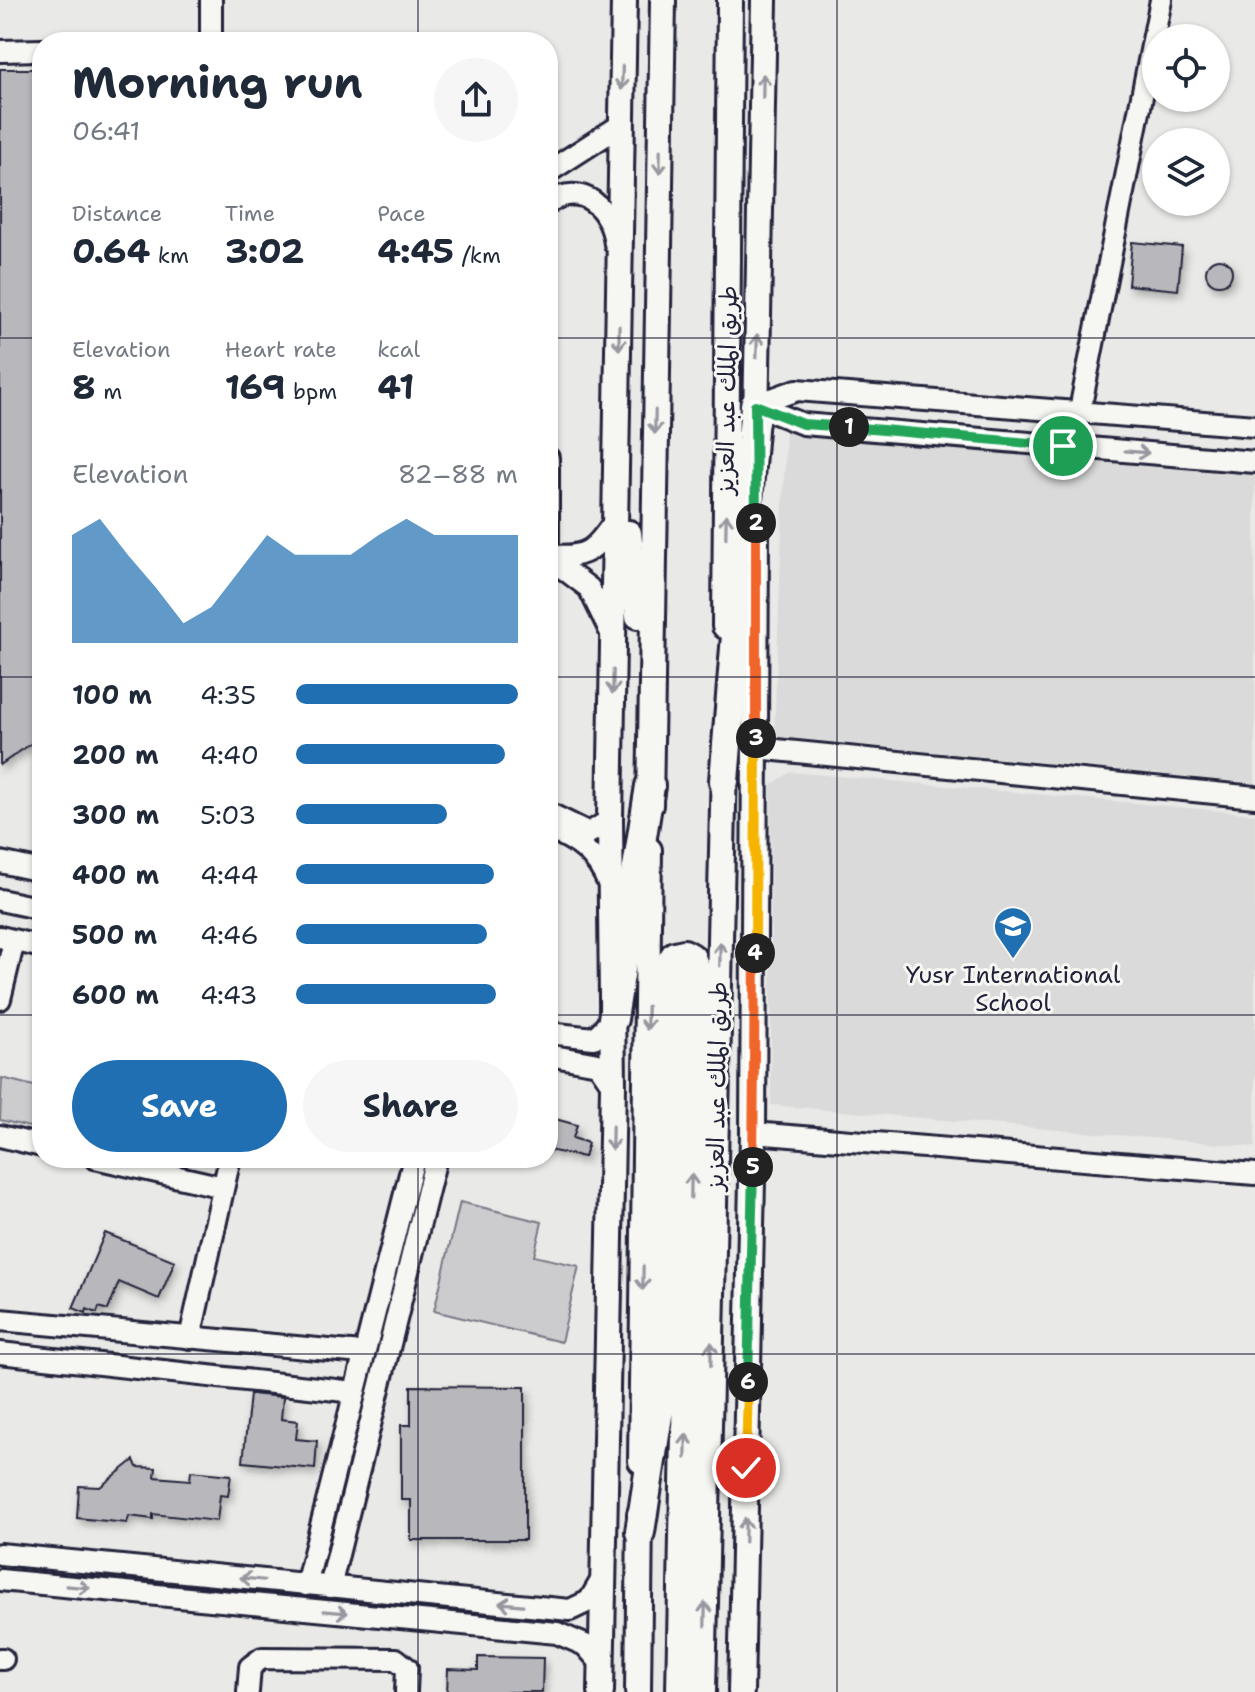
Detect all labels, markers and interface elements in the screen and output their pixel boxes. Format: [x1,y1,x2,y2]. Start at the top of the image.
map controls [1142,24,1230,216]
button: locate [1142,24,1230,112]
text: Morning run [72,53,363,112]
button: share [434,58,518,142]
one-way arrow [614,64,630,91]
one-way arrow [755,73,770,100]
text: 06:41 [72,113,140,148]
button: layers [1142,128,1230,216]
one-way arrow [652,148,667,175]
text: Distance [72,199,162,228]
text: Time [225,199,275,228]
text: Pace [377,199,426,228]
text: 0.64 [72,228,150,274]
text: 3:02 [225,228,304,274]
text: 4:45 [377,228,454,274]
text: km [150,241,189,270]
text: /km [454,241,501,270]
street label: طريق الملك عبد العزيز [709,285,745,497]
one-way arrow [611,324,627,351]
one-way arrow [749,333,764,360]
text: Elevation [72,335,170,364]
text: Heart rate [225,335,337,364]
text: kcal [377,335,420,364]
text: 8 [72,364,96,410]
text: 169 [225,364,286,410]
text: 41 [377,364,414,410]
text: m [96,377,122,406]
text: bpm [286,377,337,406]
pin: 1 [829,407,869,447]
one-way arrow [647,408,662,435]
text: 1 [844,412,854,441]
pin [1029,412,1097,480]
icon: arrive [1041,424,1085,468]
one-way arrow [1123,445,1150,460]
text: Elevation [72,456,188,491]
text: 82–88 m [398,456,518,491]
pin: 2 [736,503,776,543]
text: 2 [748,508,764,537]
one-way arrow [718,513,734,540]
one-way arrow [605,668,620,695]
text: 100 m [72,677,152,712]
text: 4:35 [200,677,256,712]
pin: 3 [736,718,776,758]
text: 3 [748,723,764,752]
text: 200 m [72,737,159,772]
text: 4:40 [200,737,259,772]
text: 300 m [72,797,159,832]
text: 5:03 [200,797,256,832]
text: 400 m [72,857,159,892]
text: 4:44 [200,857,258,892]
school or university icon: Yusr International School [992,905,1034,960]
text: 500 m [72,917,157,952]
text: 4:46 [200,917,259,952]
pin: 4 [735,933,775,973]
text: 4 [747,938,763,967]
one-way arrow [712,941,727,968]
place label: Yusr International School [906,959,1121,1019]
text: 600 m [72,977,159,1012]
text: 4:43 [200,977,257,1012]
street label: طريق الملك عبد العزيز [699,981,735,1193]
one-way arrow [639,1004,655,1031]
button: Save [72,1060,287,1152]
button: Share [303,1060,518,1152]
one-way arrow [604,1124,620,1151]
pin: 5 [733,1147,773,1187]
text: 5 [746,1152,760,1181]
one-way arrow [683,1173,698,1200]
one-way arrow [636,1264,651,1291]
one-way arrow [703,1341,718,1368]
pin: 6 [728,1362,768,1402]
text: 6 [740,1367,756,1396]
one-way arrow [678,1433,693,1460]
pin [712,1434,780,1502]
icon: check [724,1446,768,1490]
one-way arrow [737,1517,752,1544]
one-way arrow [239,1572,266,1587]
one-way arrow [64,1580,91,1595]
one-way arrow [498,1597,525,1612]
one-way arrow [697,1601,713,1628]
one-way arrow [323,1605,349,1620]

